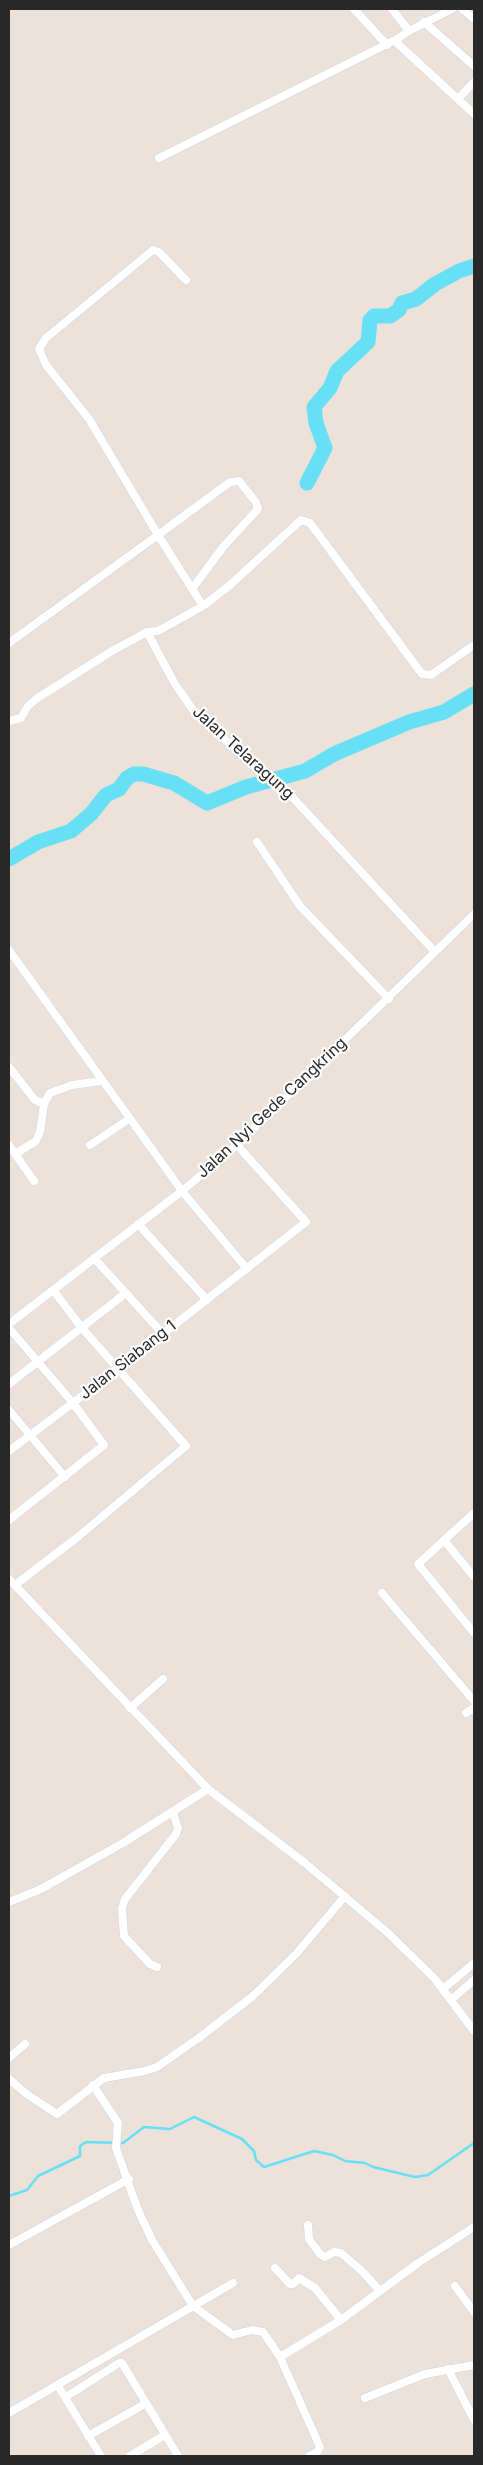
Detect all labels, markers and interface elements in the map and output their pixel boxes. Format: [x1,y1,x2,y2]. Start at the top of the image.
street label: Jalan Telaragung [188,702,298,804]
street label: Jalan Nyi Gede Cangkring [193,1034,351,1182]
street label: Jalan Siabang 1 [76,1316,180,1404]

